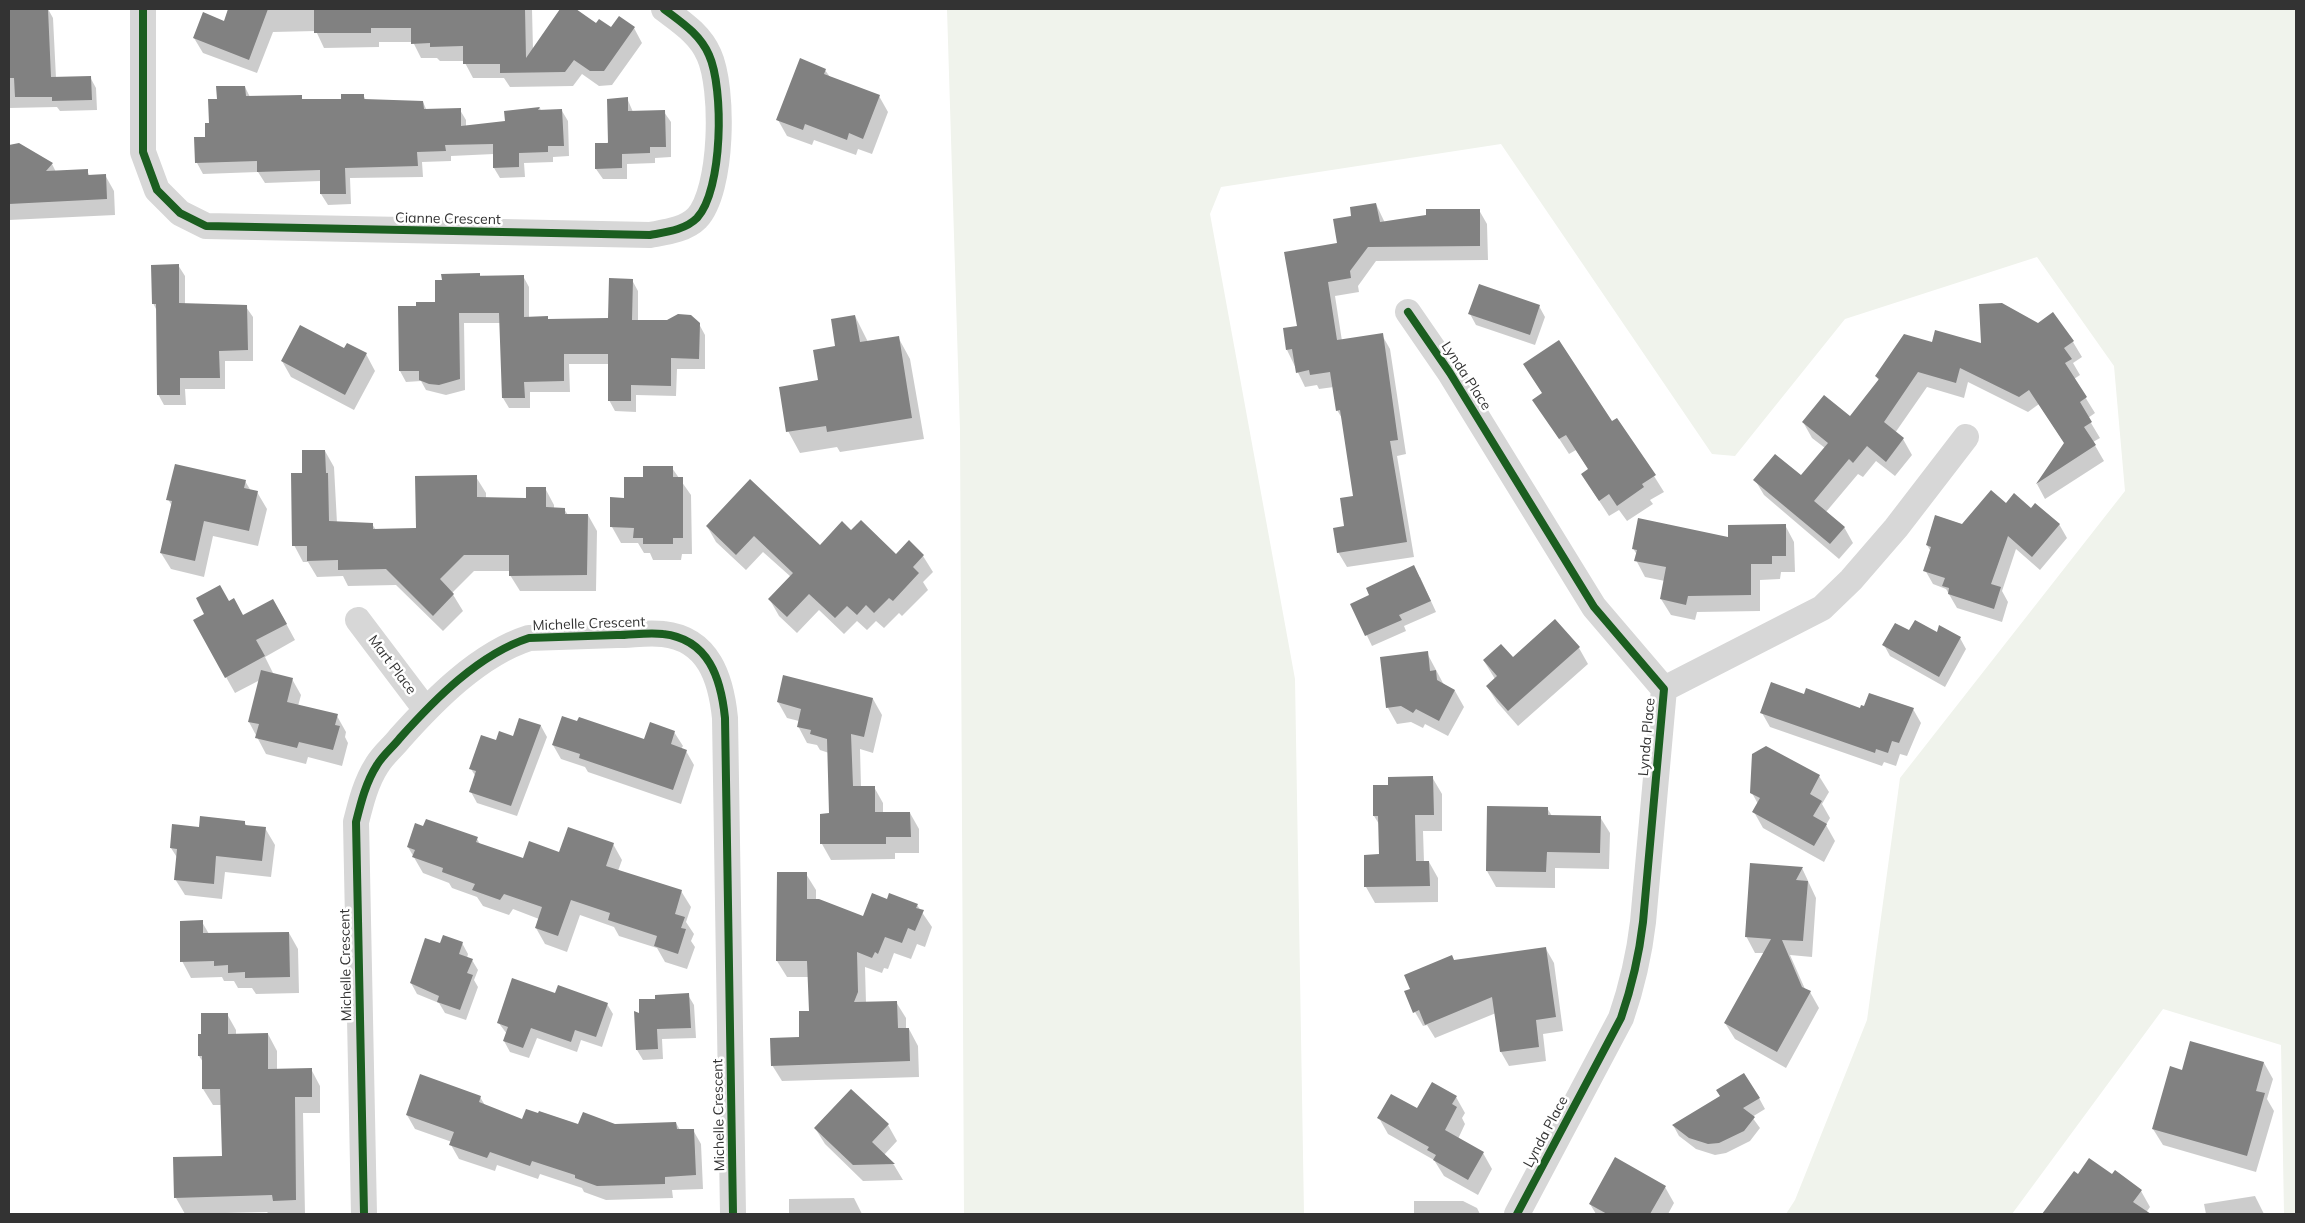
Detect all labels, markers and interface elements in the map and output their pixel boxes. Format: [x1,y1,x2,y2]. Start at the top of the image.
street label: Cianne Crescent [395,210,501,228]
street label: Lynda Place [1438,339,1494,413]
street label: Michelle Crescent [532,614,646,634]
street label: Mart Place [364,632,420,698]
street label: Lynda Place [1635,697,1659,777]
street label: Michelle Crescent [337,909,355,1021]
street label: Michelle Crescent [710,1059,728,1171]
street label: Lynda Place [1520,1093,1572,1171]

